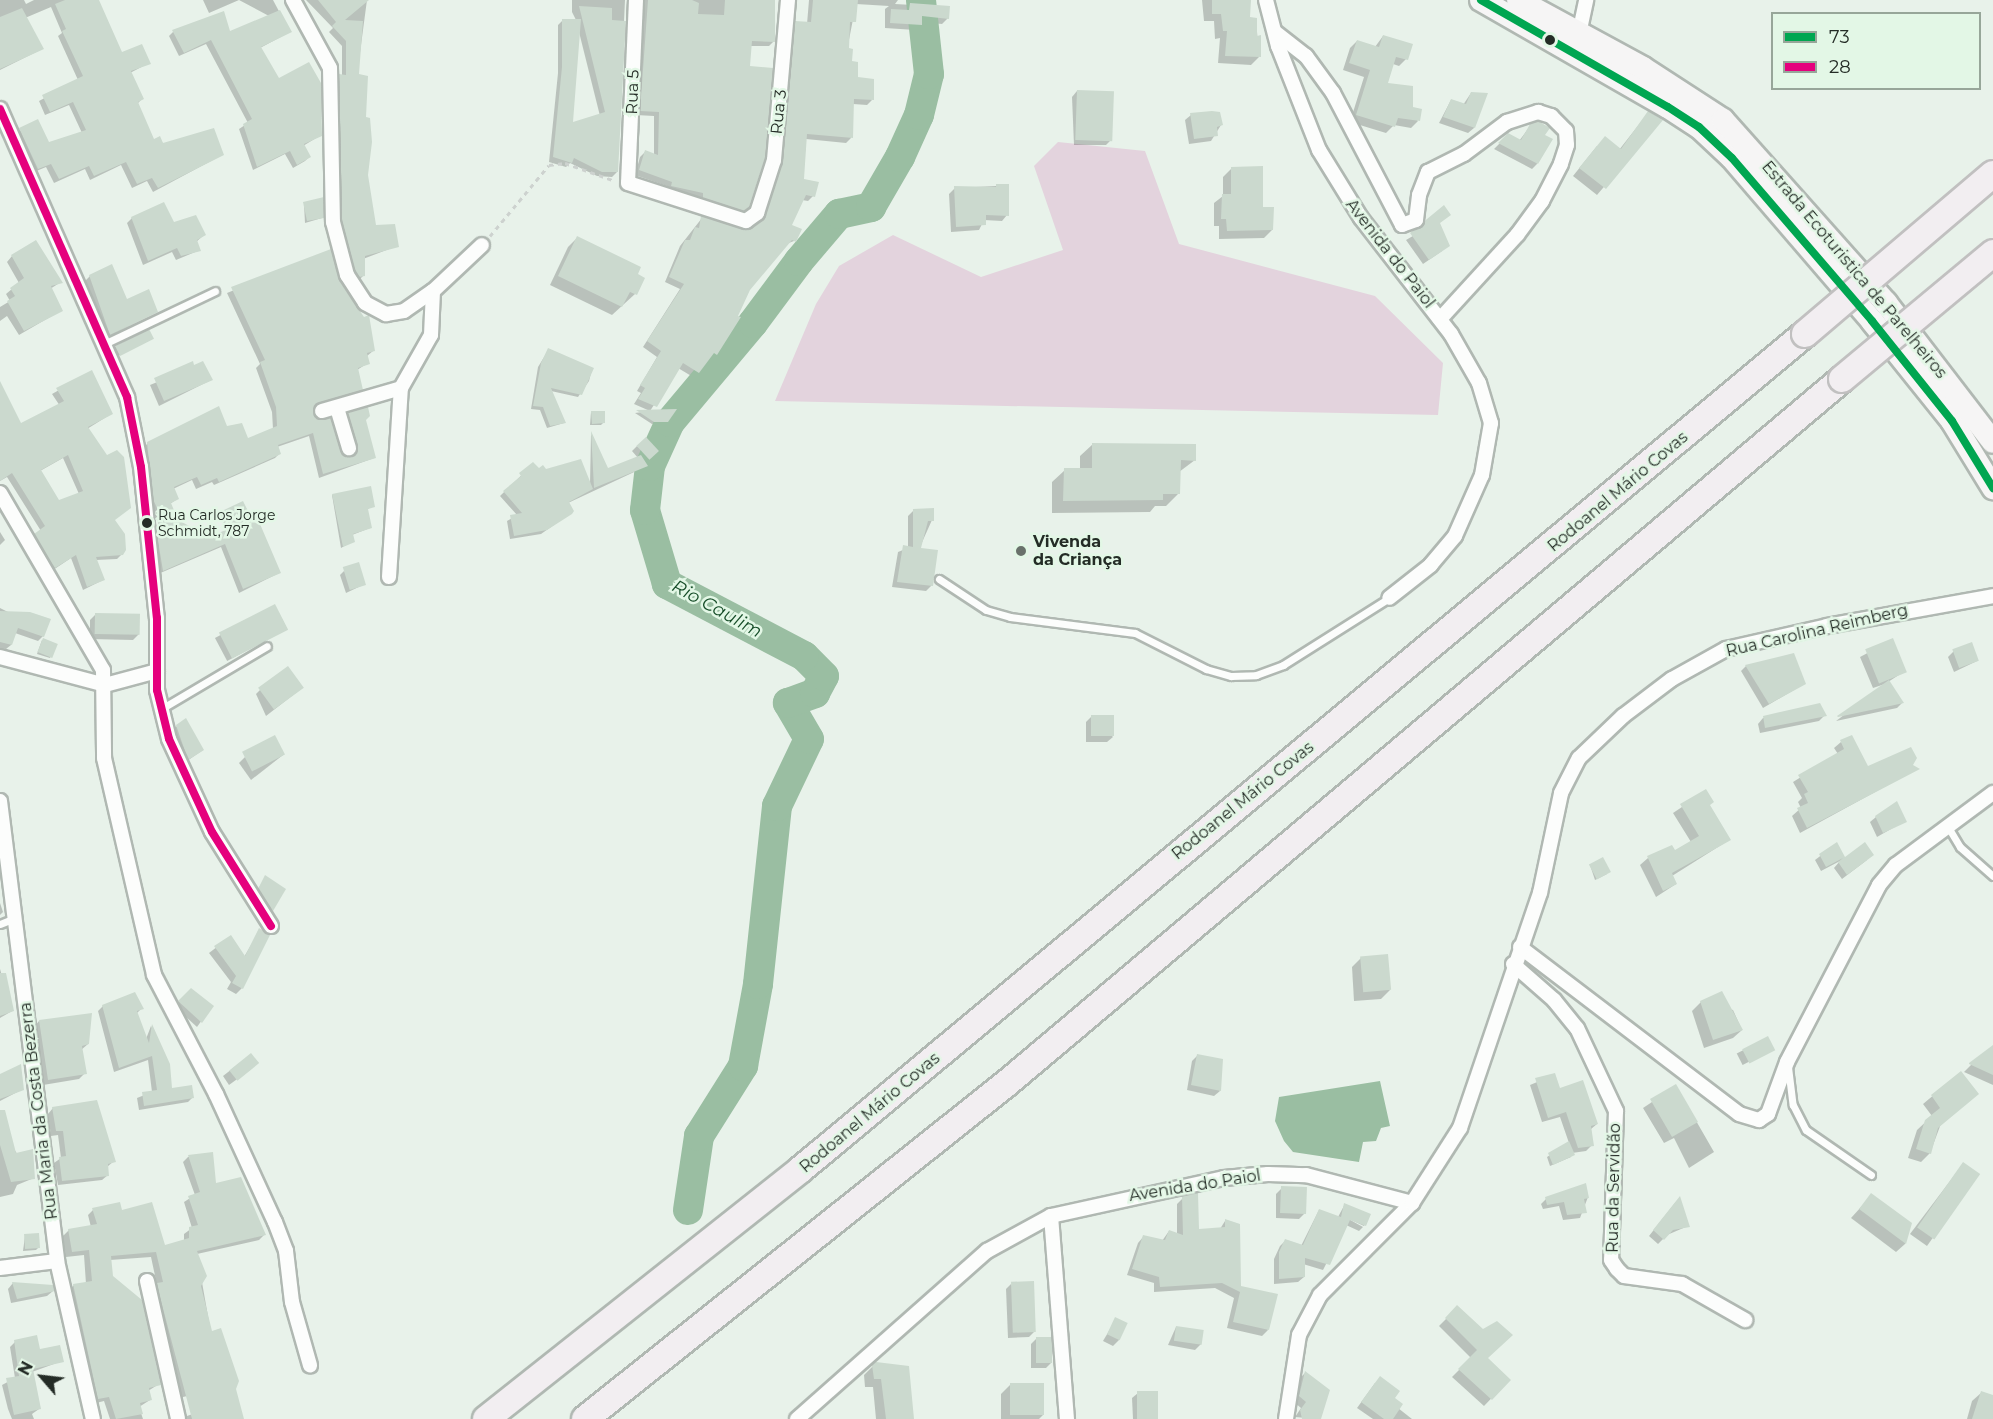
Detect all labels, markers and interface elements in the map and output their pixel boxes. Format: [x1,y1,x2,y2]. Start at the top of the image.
legend [1771,12,1981,90]
text: 73 [1829,26,1850,48]
unlabelled marker [1544,34,1556,46]
text: 28 [1829,56,1851,78]
street label: Rua 5 [623,69,643,115]
street label: Rua 3 [767,89,791,135]
street label: Estrada Ecoturistica de Parelheiros [1757,158,1951,382]
street label: Avenida do Paiol [1341,196,1439,312]
street label: Rodoanel Mário Covas [1544,428,1692,556]
place label: Rua Carlos Jorge Schmidt, 787 [158,507,275,540]
marker: Rua Carlos Jorge Schmidt, 787 [141,517,153,529]
place label: Vivenda da Criança [1033,532,1122,570]
marker: Vivenda da Criança [1014,544,1028,558]
water label: Rio Caulim [668,575,766,643]
street label: Rua Carolina Reimberg [1724,601,1910,661]
street label: Rodoanel Mário Covas [1168,738,1318,864]
street label: Rua Maria da Costa Bezerra [16,1001,62,1221]
street label: Rodoanel Mário Covas [796,1049,944,1177]
street label: Rua da Servidão [1603,1123,1625,1253]
street label: Avenida do Paiol [1128,1166,1262,1206]
north arrow [12,1347,72,1407]
text: N [14,1358,37,1378]

